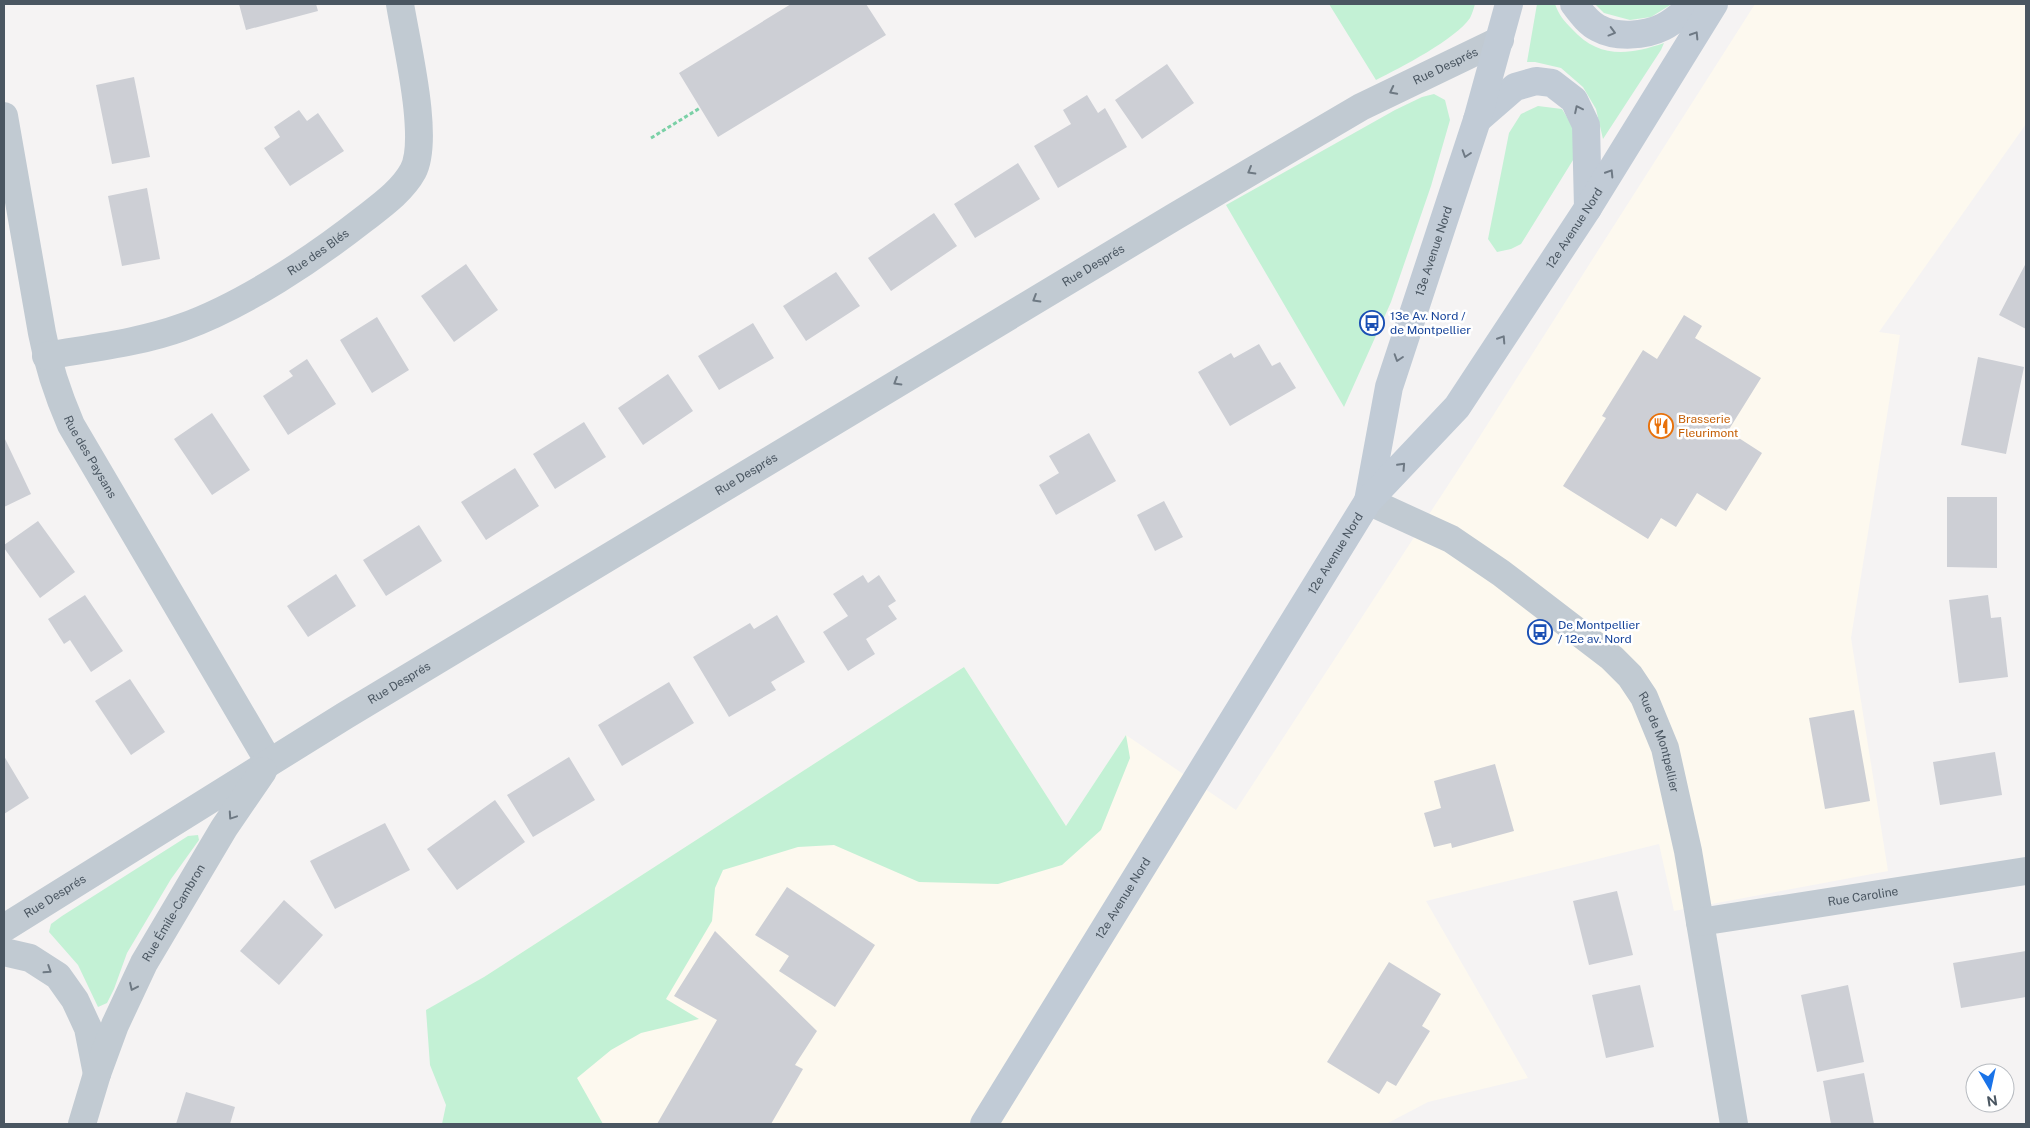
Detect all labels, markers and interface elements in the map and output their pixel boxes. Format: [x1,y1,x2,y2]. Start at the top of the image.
one-way arrow [1607,27,1615,37]
one-way arrow [1689,31,1698,40]
street label: Rue Després [1411,45,1480,88]
one-way arrow [1389,85,1398,95]
one-way arrow [1574,105,1584,114]
one-way arrow [1462,149,1472,158]
one-way arrow [1248,164,1257,174]
one-way arrow [1603,169,1613,178]
street label: 12e Avenue Nord [1543,185,1606,271]
street label: 13e Avenue Nord [1412,204,1455,298]
street label: Rue des Blés [285,226,352,279]
street label: Rue Després [1060,241,1127,290]
one-way arrow [1033,292,1042,302]
place label: 13e Av. Nord / de Montpellier [1390,309,1471,337]
bus stop icon: 13e Av. Nord / de Montpellier [1359,310,1385,336]
one-way arrow [1496,335,1505,344]
one-way arrow [1394,353,1404,362]
one-way arrow [894,376,903,386]
place label: Brasserie Fleurimont [1678,412,1739,440]
street label: Rue des Paysans [61,413,119,501]
restaurant icon: Brasserie Fleurimont [1648,413,1674,439]
street label: Rue Després [712,450,780,498]
one-way arrow [1396,462,1405,471]
street label: 12e Avenue Nord [1305,510,1366,597]
place label: De Montpellier / 12e av. Nord [1558,618,1640,646]
bus stop icon: De Montpellier / 12e av. Nord [1527,619,1553,645]
street label: Rue Després [365,659,433,707]
street label: Rue de Montpellier [1635,689,1682,794]
one-way arrow [229,811,238,820]
street label: 12e Avenue Nord [1093,855,1153,942]
street label: Rue Émile-Cambron [139,862,208,964]
street label: Rue Després [21,872,89,921]
street label: Rue Caroline [1827,884,1899,909]
one-way arrow [43,964,52,973]
one-way arrow [128,982,139,991]
north arrow [1965,1063,2015,1113]
text: N [1985,1092,1999,1110]

